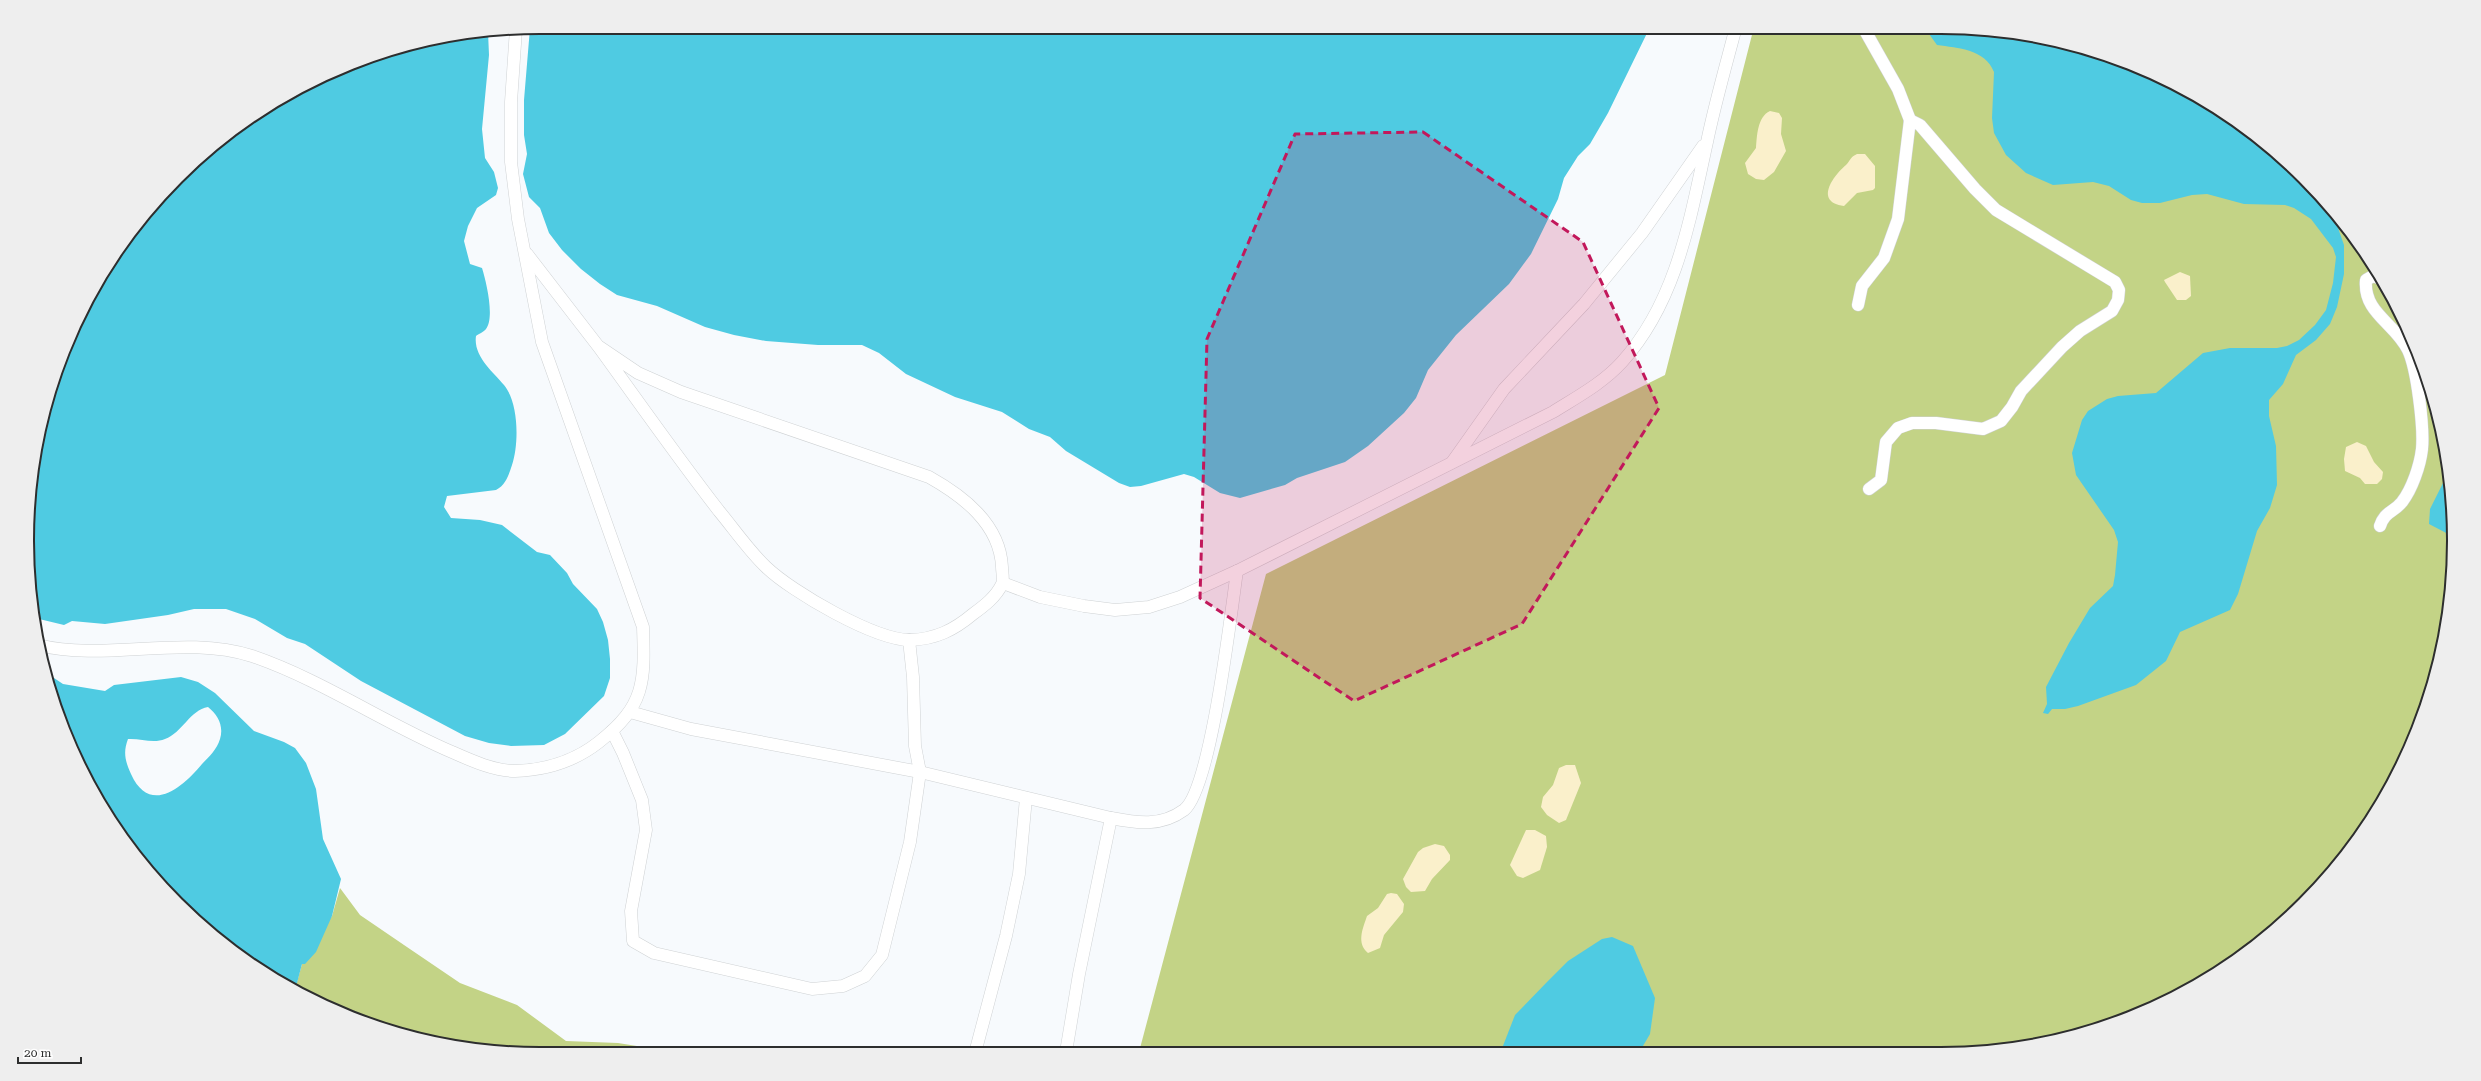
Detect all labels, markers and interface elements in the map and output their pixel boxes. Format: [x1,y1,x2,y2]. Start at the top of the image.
scale bar [18,1039,81,1065]
text: 20 m [24,1046,51,1060]

